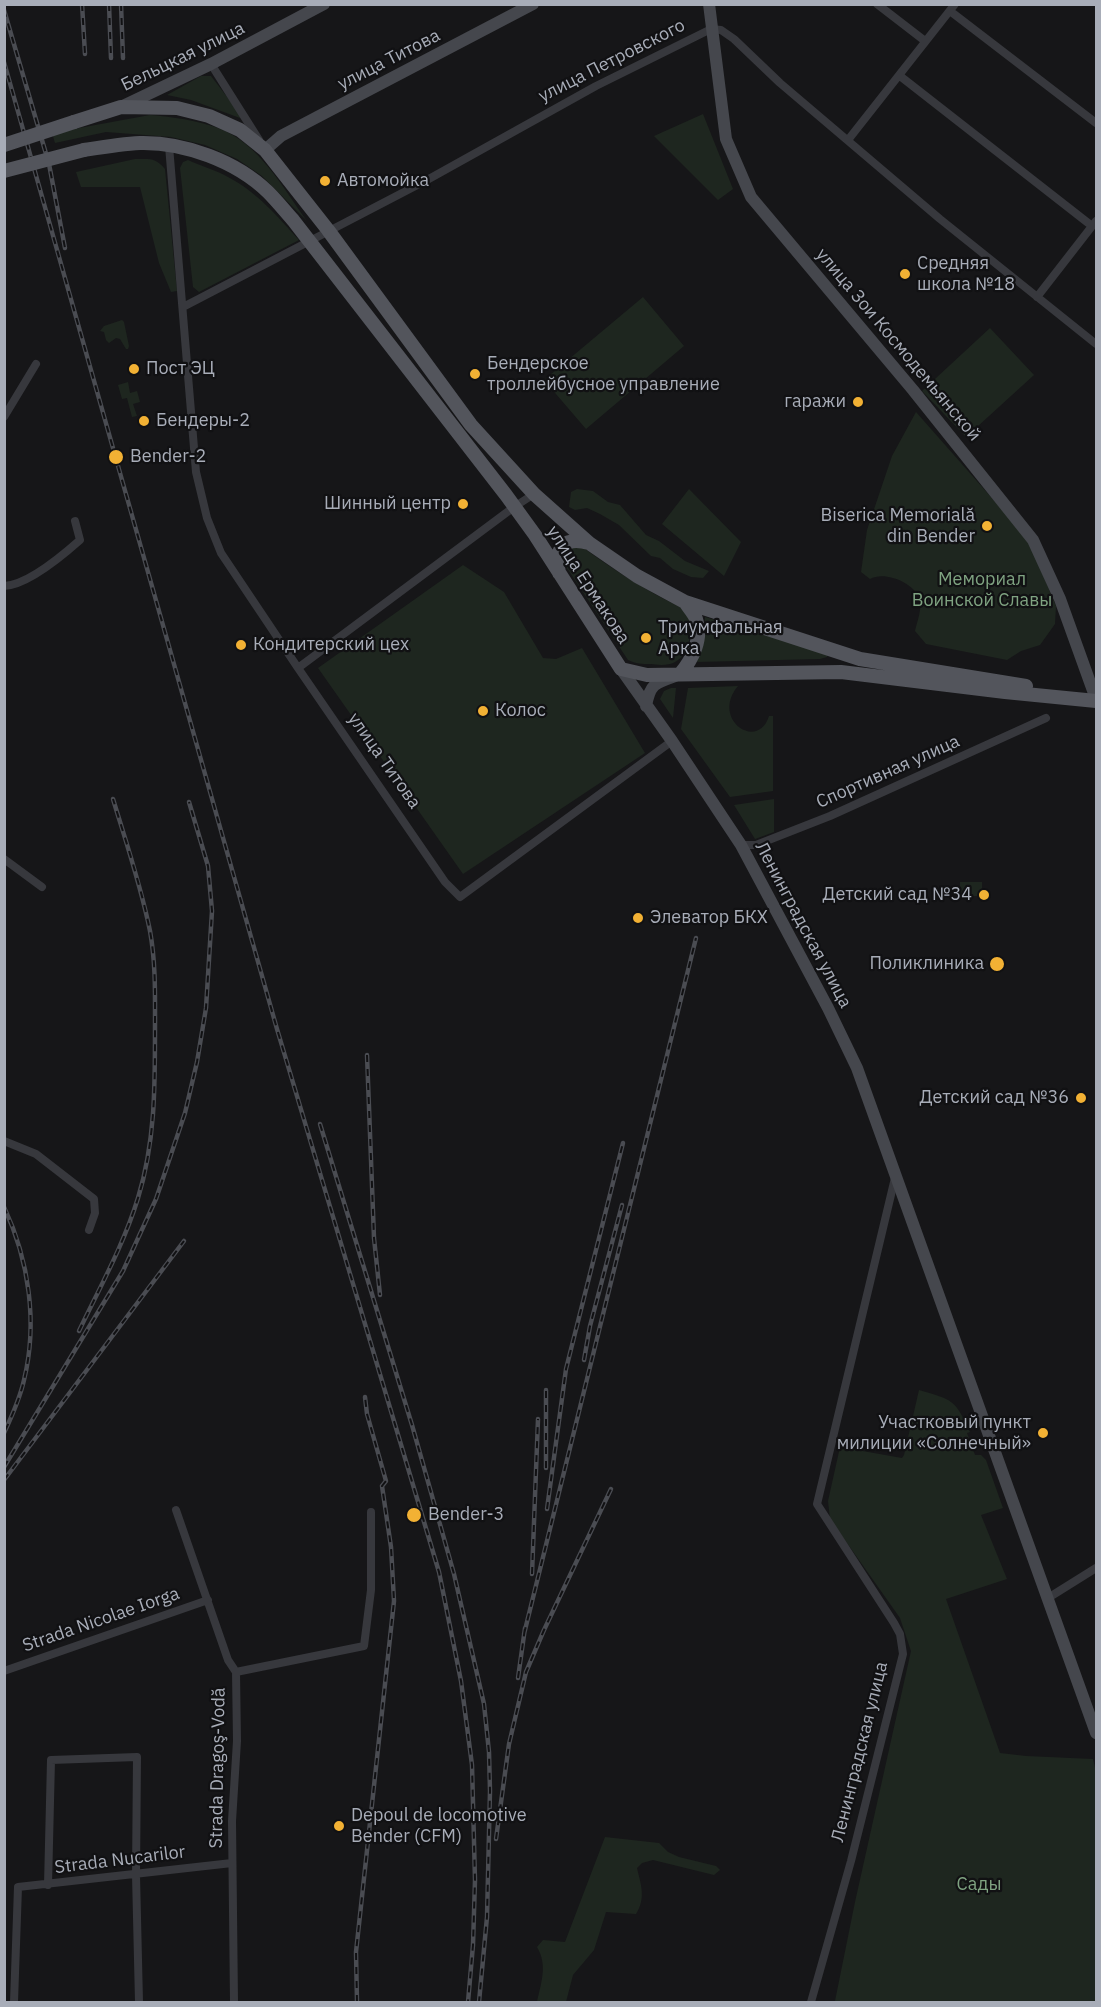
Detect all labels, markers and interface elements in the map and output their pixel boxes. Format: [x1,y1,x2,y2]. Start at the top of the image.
street label: улица Петровского [535,15,689,107]
street label: Бельцкая улица [118,18,248,96]
street label: улица Титова [334,25,444,95]
place label: Автомойка [337,170,429,192]
marker: Автомойка [318,174,332,188]
street label: улица Зои Космодемьянской [811,244,985,446]
place label: Средняя школа №18 [917,253,1015,296]
marker: Средняя школа №18 [898,267,912,281]
place label: Бендерское троллейбусное управление [487,353,720,395]
place label: Пост ЭЦ [146,358,215,380]
marker: Пост ЭЦ [127,362,141,376]
marker: Бендерское троллейбусное управление [468,367,482,381]
place label: гаражи [784,391,846,413]
marker: гаражи [851,395,865,409]
place label: Бендеры-2 [156,410,250,432]
marker: Бендеры-2 [137,414,151,428]
place label: Bender-2 [130,446,206,468]
marker: Bender-2 [107,448,125,466]
place label: Шинный центр [324,493,451,515]
marker: Шинный центр [456,497,470,511]
place label: Biserica Memorială din Bender [821,505,975,548]
marker: Biserica Memorială din Bender [980,519,994,533]
street label: улица Ермакова [542,522,634,648]
park label: Мемориал Воинской Славы [912,569,1052,612]
place label: Триумфальная Арка [658,617,783,660]
marker: Триумфальная Арка [639,631,653,645]
place label: Кондитерский цех [253,634,409,656]
marker: Кондитерский цех [234,638,248,652]
place label: Колос [495,700,546,722]
marker: Колос [476,704,490,718]
street label: улица Титова [343,709,425,813]
street label: Спортивная улица [813,731,963,813]
street label: Ленинградская улица [750,838,856,1012]
place label: Детский сад №34 [823,884,972,906]
marker: Детский сад №34 [977,888,991,902]
place label: Элеватор БКХ [650,907,768,929]
marker: Элеватор БКХ [631,911,645,925]
place label: Поликлиника [870,953,984,975]
marker: Поликлиника [988,955,1006,973]
place label: Детский сад №36 [920,1087,1069,1109]
marker: Детский сад №36 [1074,1091,1088,1105]
place label: Участковый пункт милиции «Солнечный» [837,1412,1031,1454]
marker: Участковый пункт милиции «Солнечный» [1036,1426,1050,1440]
place label: Bender-3 [428,1504,504,1526]
marker: Bender-3 [405,1506,423,1524]
street label: Strada Nicolae Iorga [20,1583,182,1657]
street label: Ленинградская улица [827,1660,893,1844]
street label: Strada Dragoş-Vodă [206,1687,230,1849]
place label: Depoul de locomotive Bender (CFM) [351,1805,527,1848]
marker: Depoul de locomotive Bender (CFM) [332,1819,346,1833]
street label: Strada Nucarilor [53,1841,187,1879]
park label: Сады [957,1874,1001,1896]

